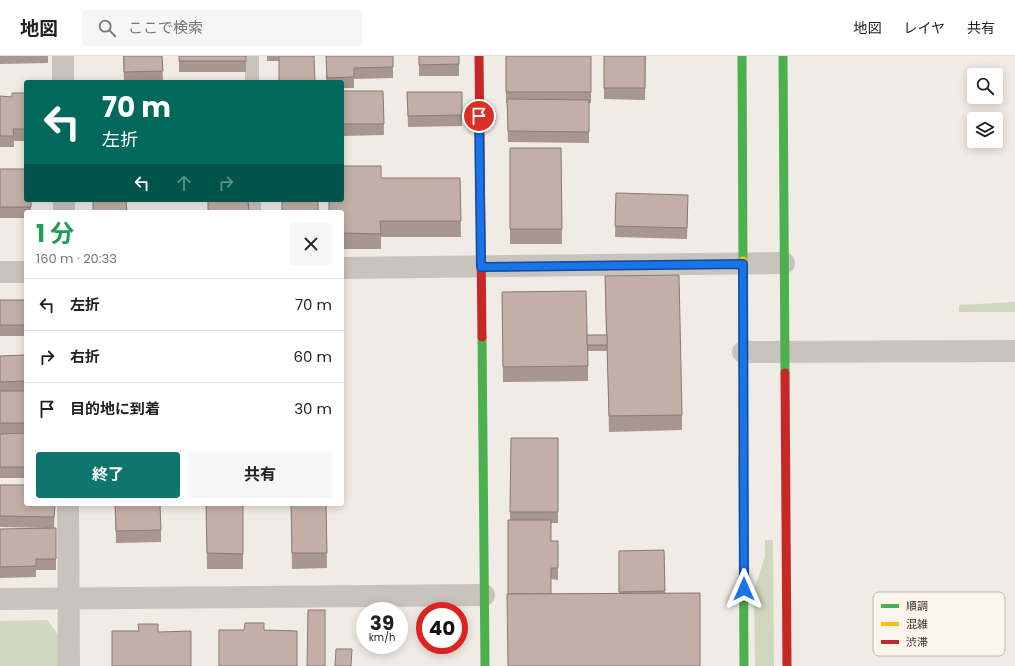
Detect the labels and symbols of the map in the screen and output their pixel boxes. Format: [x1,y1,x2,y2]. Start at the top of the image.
pin [462,99,496,133]
position arrow [723,568,765,610]
legend [873,592,1005,656]
text: 順調 [906,598,928,614]
speed limit sign: 40 [416,602,468,654]
text: 混雑 [906,616,928,632]
text: 渋滞 [906,634,928,650]

